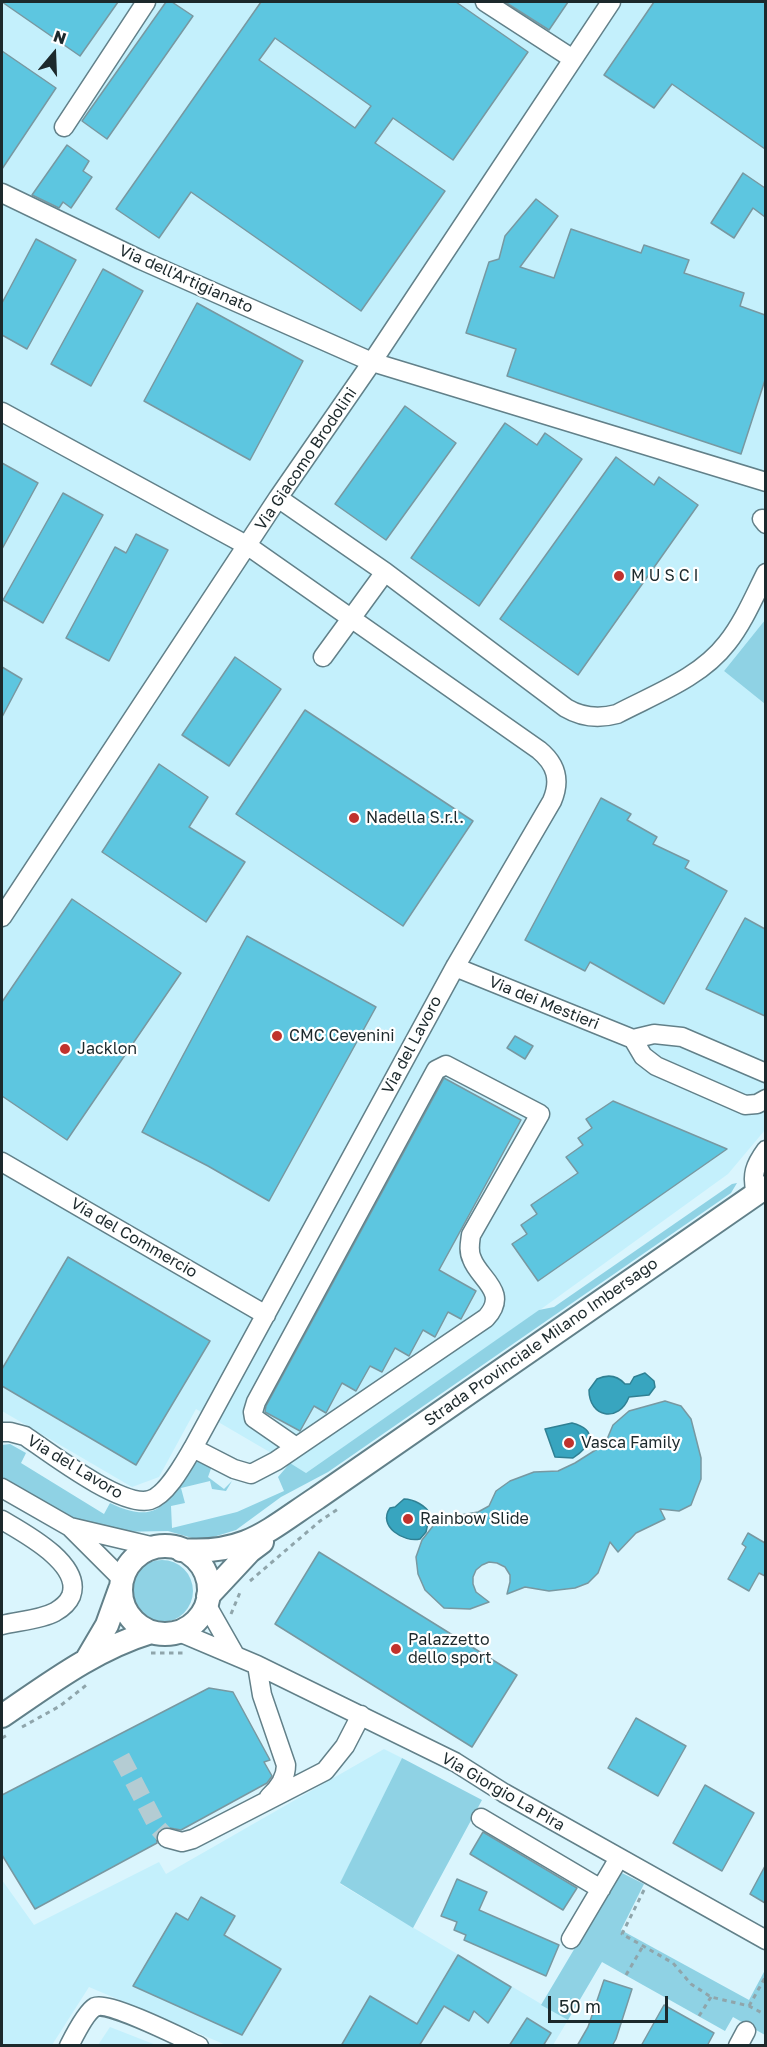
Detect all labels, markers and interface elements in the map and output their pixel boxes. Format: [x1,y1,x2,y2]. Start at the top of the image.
north arrow [24,24,84,84]
text: N [51,26,69,48]
street label: Via dell'Artigianato [116,241,256,317]
street label: Via Giacomo Brodolini [251,384,361,534]
place label: M U S C I [631,566,699,586]
marker: M U S C I [612,569,626,583]
place label: Nadella S.r.l. [366,808,464,828]
marker: Nadella S.r.l. [347,811,361,825]
street label: Via dei Mestieri [486,972,602,1034]
street label: Via del Lavoro [378,993,446,1097]
place label: CMC Cevenini [289,1026,395,1046]
marker: CMC Cevenini [270,1029,284,1043]
place label: Jacklon [77,1039,137,1059]
marker: Jacklon [58,1042,72,1056]
street label: Via del Commercio [67,1194,201,1282]
street label: Strada Provinciale Milano Imbersago [421,1254,661,1430]
street label: Via del Lavoro [24,1431,126,1503]
place label: Vasca Family [581,1433,680,1453]
marker: Vasca Family [562,1436,576,1450]
place label: Rainbow Slide [420,1509,529,1529]
marker: Rainbow Slide [401,1512,415,1526]
place label: Palazzetto dello sport [408,1630,492,1668]
marker: Palazzetto dello sport [389,1642,403,1656]
street label: Via Giorgio La Pira [438,1749,568,1835]
scale bar [551,1984,671,2022]
text: 50 m [559,1995,601,2017]

